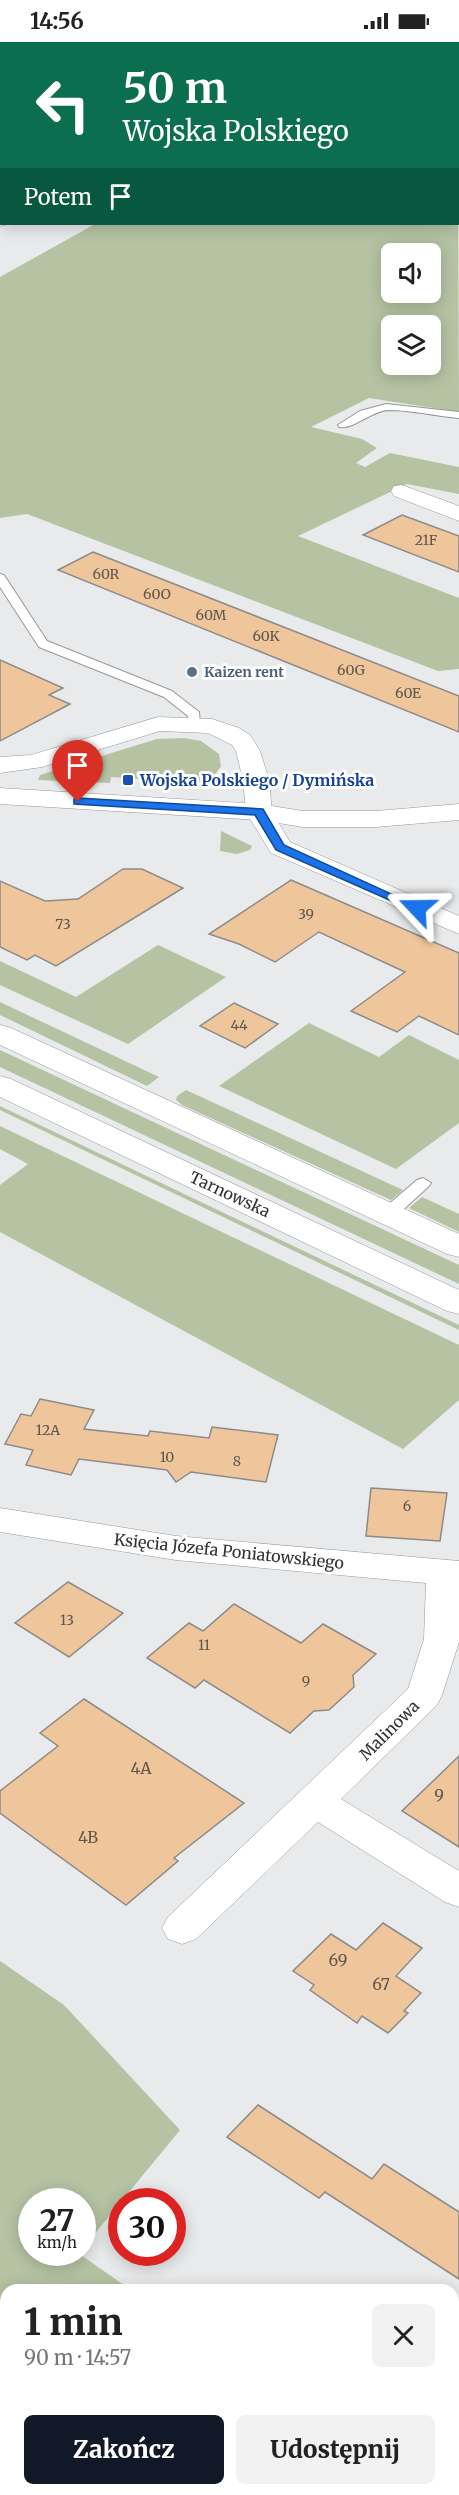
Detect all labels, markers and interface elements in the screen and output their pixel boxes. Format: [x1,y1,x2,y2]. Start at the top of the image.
text: 14:56 [30,7,84,35]
text: 50 m [123,62,227,114]
icon: left [24,66,102,144]
text: Wojska Polskiego [123,114,349,148]
icon: arrive [104,180,137,213]
text: Potem [24,183,92,211]
map controls [381,243,441,375]
button: sound [381,243,441,303]
button: layers [381,315,441,375]
house number: 21F [415,531,438,549]
house number: 60R [93,565,120,583]
house number: 60O [143,585,171,603]
house number: 60M [196,606,227,624]
house number: 60K [252,627,280,645]
house number: 60G [337,661,365,679]
place label: Kaizen rent [204,663,284,681]
marker: Kaizen rent [185,665,199,679]
house number: 60E [395,684,421,702]
pin [52,740,103,802]
icon: arrive [61,749,94,782]
place label: Wojska Polskiego / Dymińska [139,770,374,790]
marker: Wojska Polskiego / Dymińska [121,773,135,787]
position arrow [385,876,449,940]
house number: 39 [298,905,314,923]
house number: 73 [55,915,71,933]
house number: 44 [230,1016,248,1034]
street label: Tarnowska [187,1167,274,1222]
house number: 12A [36,1421,60,1439]
house number: 10 [160,1448,174,1466]
house number: 8 [233,1452,241,1470]
house number: 6 [403,1497,411,1515]
street label: Księcia Józefa Poniatowskiego [113,1529,345,1573]
house number: 13 [60,1611,74,1629]
house number: 11 [198,1636,210,1654]
house number: 9 [302,1672,310,1690]
street label: Malinowa [355,1696,423,1764]
house number: 4A [131,1758,152,1778]
house number: 9 [434,1785,444,1805]
house number: 4B [78,1827,98,1847]
house number: 69 [329,1950,347,1970]
house number: 67 [372,1974,390,1994]
speed limit sign: 30 [108,2188,186,2266]
text: 27 [40,2201,74,2239]
text: km/h [37,2233,77,2252]
text: 1 min [24,2300,123,2345]
button: close [372,2304,435,2367]
text: 90 m · 14:57 [24,2345,131,2370]
button: Zakończ [24,2415,224,2484]
button: Udostępnij [236,2415,435,2484]

